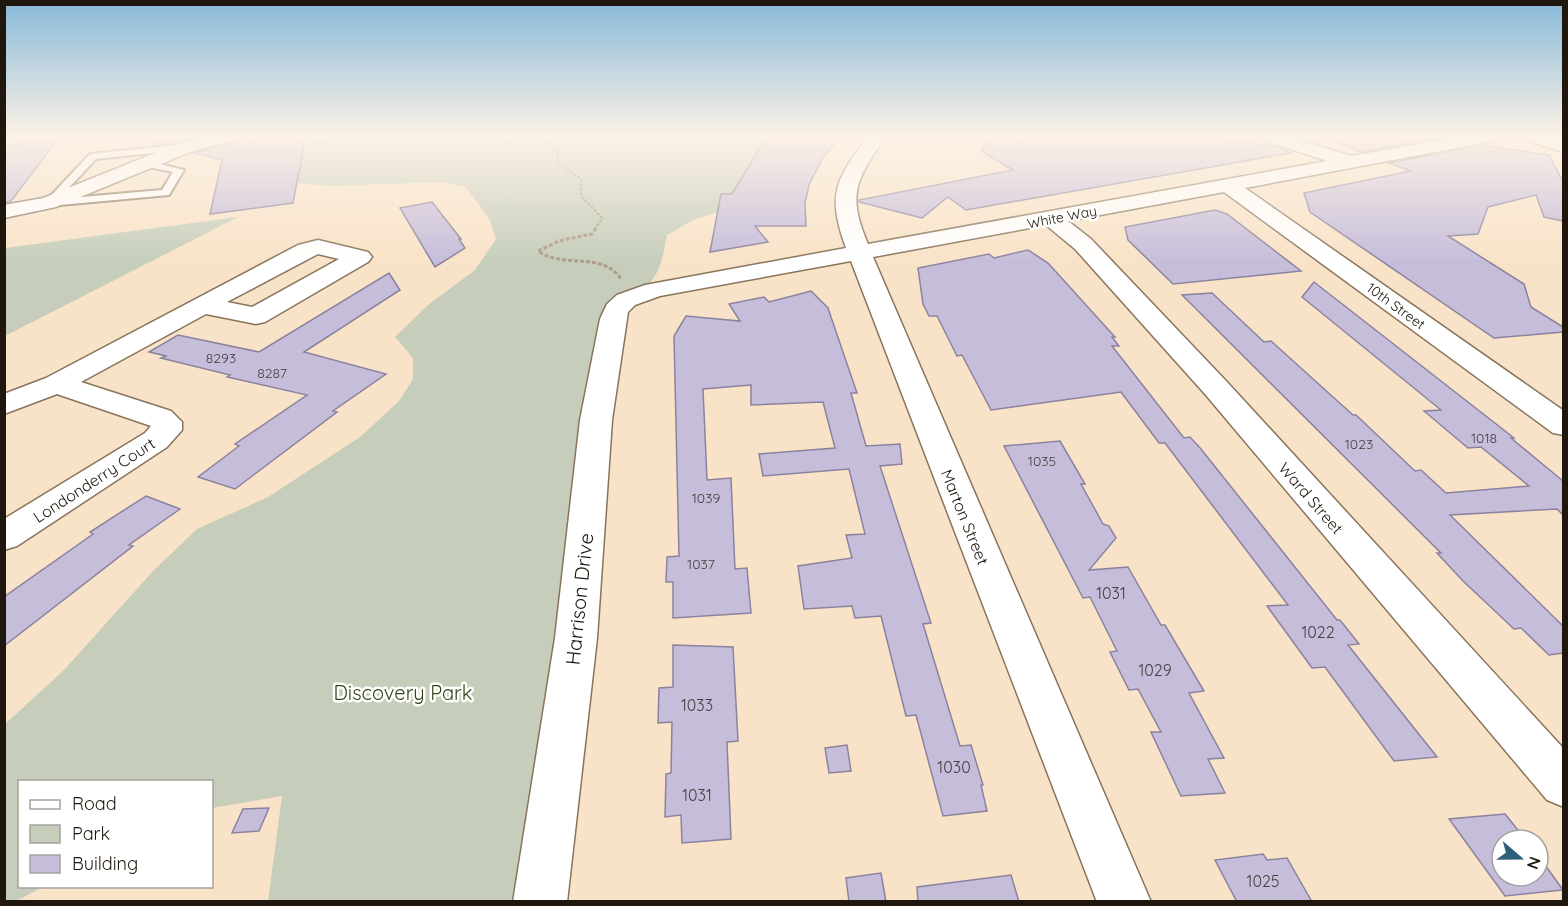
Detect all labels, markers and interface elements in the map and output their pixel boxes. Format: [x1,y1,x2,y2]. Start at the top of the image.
street label: White Way [1026,201,1098,233]
street label: 10th Street [1363,279,1429,333]
house number: 8293 [206,349,236,367]
house number: 8287 [257,364,287,382]
house number: 1018 [1471,429,1497,447]
street label: Londonderry Court [29,433,159,527]
house number: 1023 [1345,435,1373,453]
house number: 1035 [1028,452,1056,470]
street label: Ward Street [1274,458,1348,538]
street label: Marton Street [937,466,993,568]
house number: 1039 [692,489,721,507]
street label: Harrison Drive [560,532,598,666]
house number: 1037 [687,555,715,573]
house number: 1031 [1096,583,1126,603]
house number: 1022 [1301,622,1335,642]
house number: 1029 [1138,660,1172,680]
park label: Discovery Park [333,680,473,705]
house number: 1033 [681,695,713,715]
house number: 1030 [937,757,971,777]
legend [18,780,213,888]
house number: 1031 [682,785,712,805]
text: Road [72,792,117,815]
text: Park [72,822,110,845]
north arrow [1490,828,1550,888]
text: Building [72,852,138,875]
text: N [1523,854,1546,872]
house number: 1025 [1246,871,1280,891]

